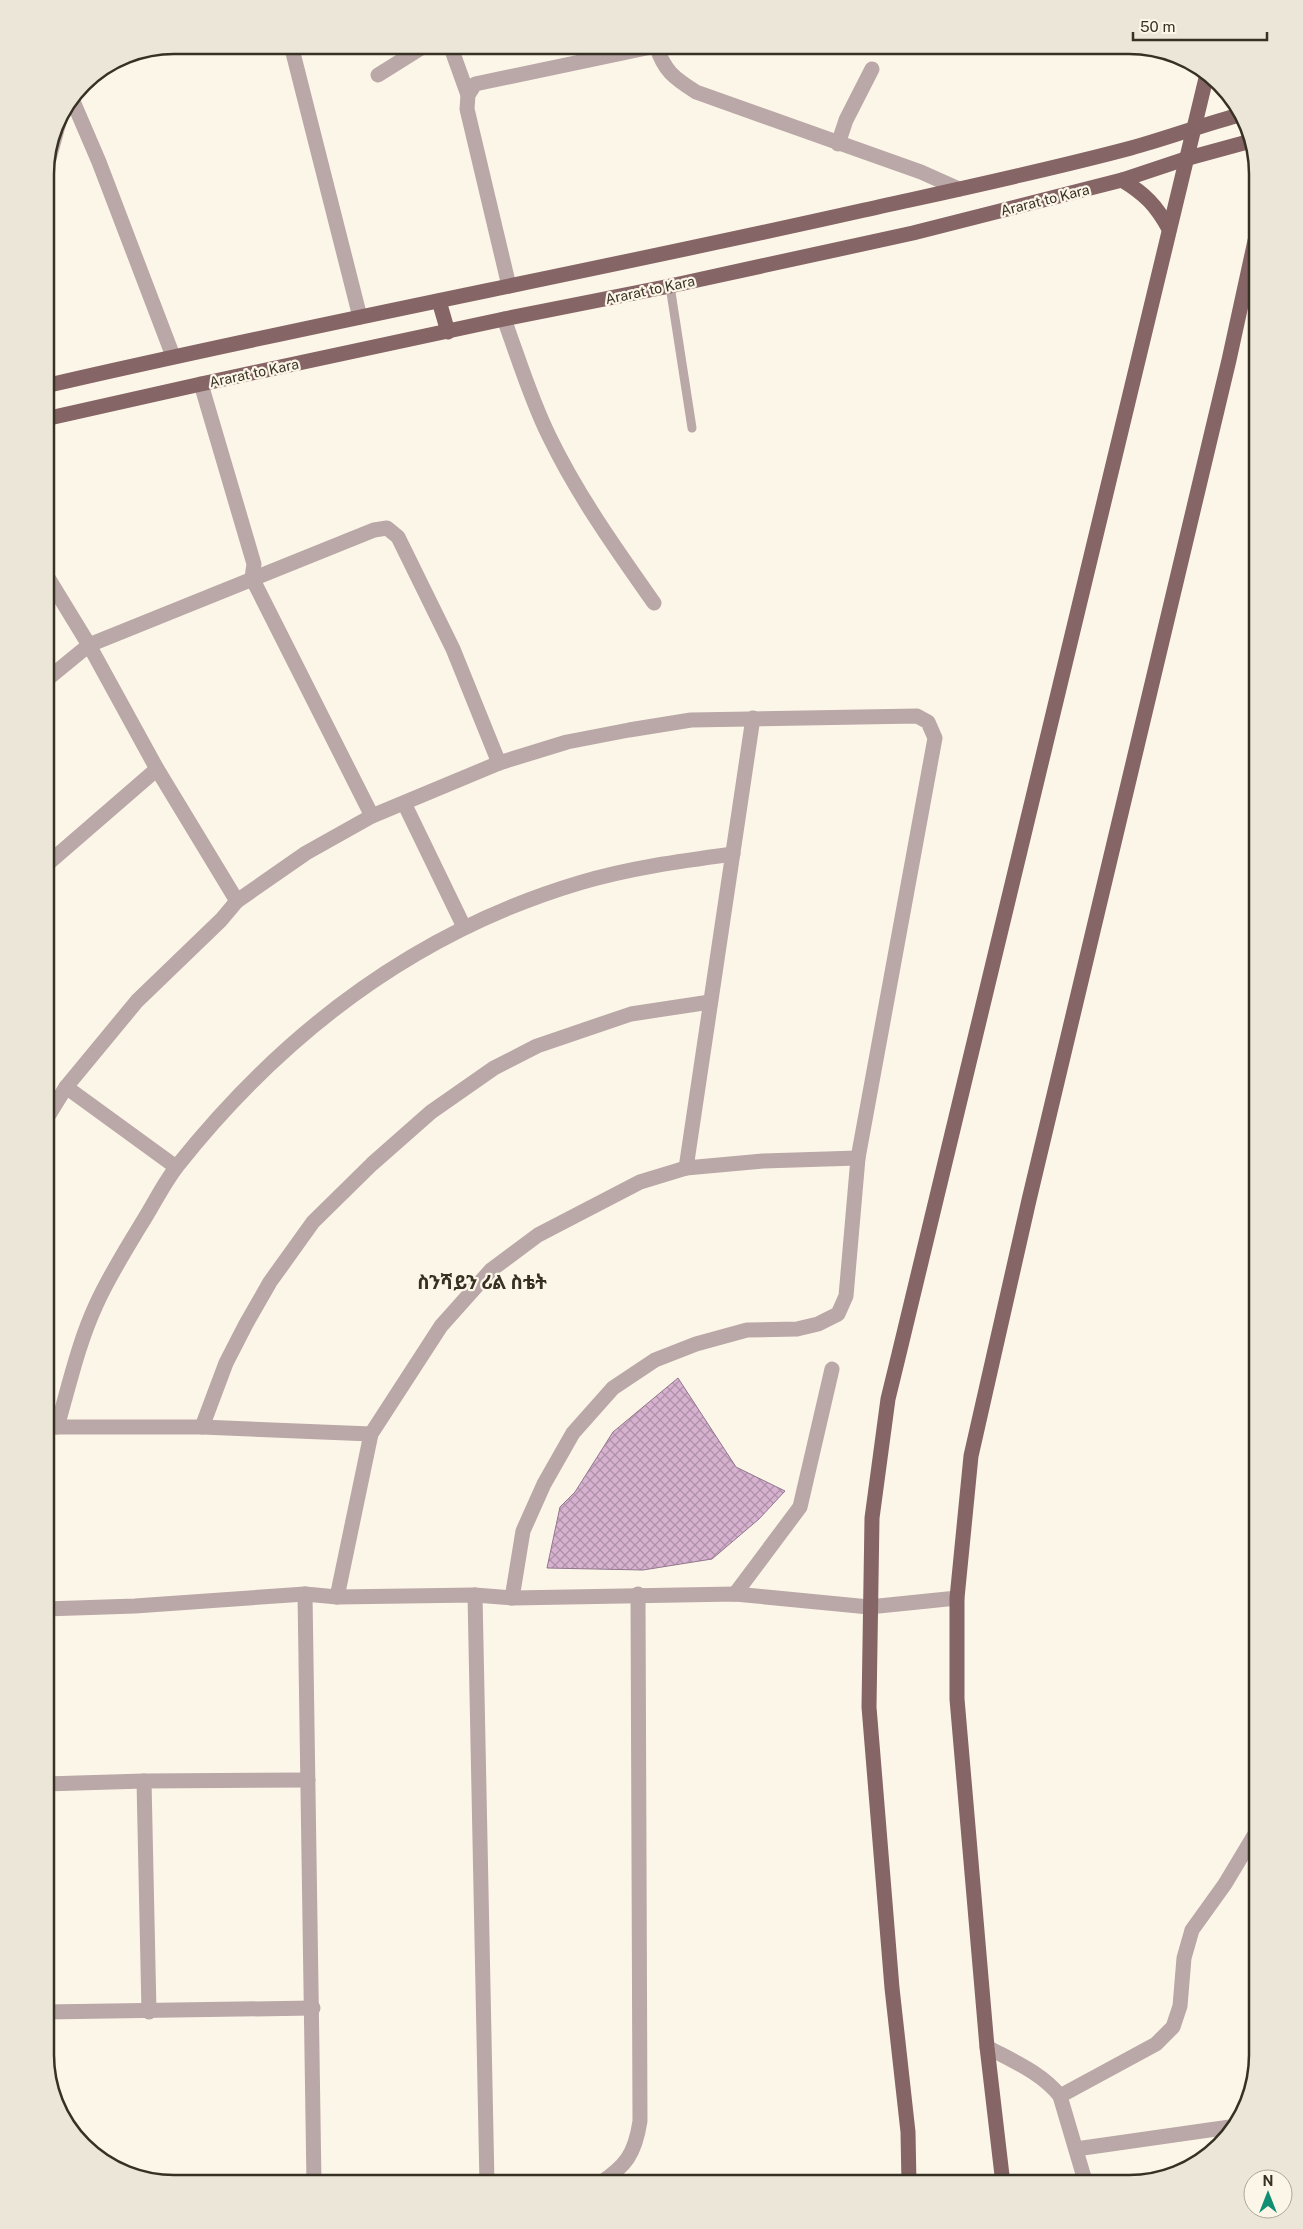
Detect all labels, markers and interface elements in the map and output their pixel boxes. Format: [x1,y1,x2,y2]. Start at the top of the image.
scale bar [1133,10,1267,42]
text: 50 m [1140,18,1175,35]
street label: Ararat to Kara [999,181,1091,219]
street label: Ararat to Kara [604,273,696,307]
street label: Ararat to Kara [208,356,300,390]
district label: ስንሻይን ሪል ስቴት [417,1271,547,1293]
north arrow [1243,2169,1293,2219]
text: N [1263,2173,1273,2189]

